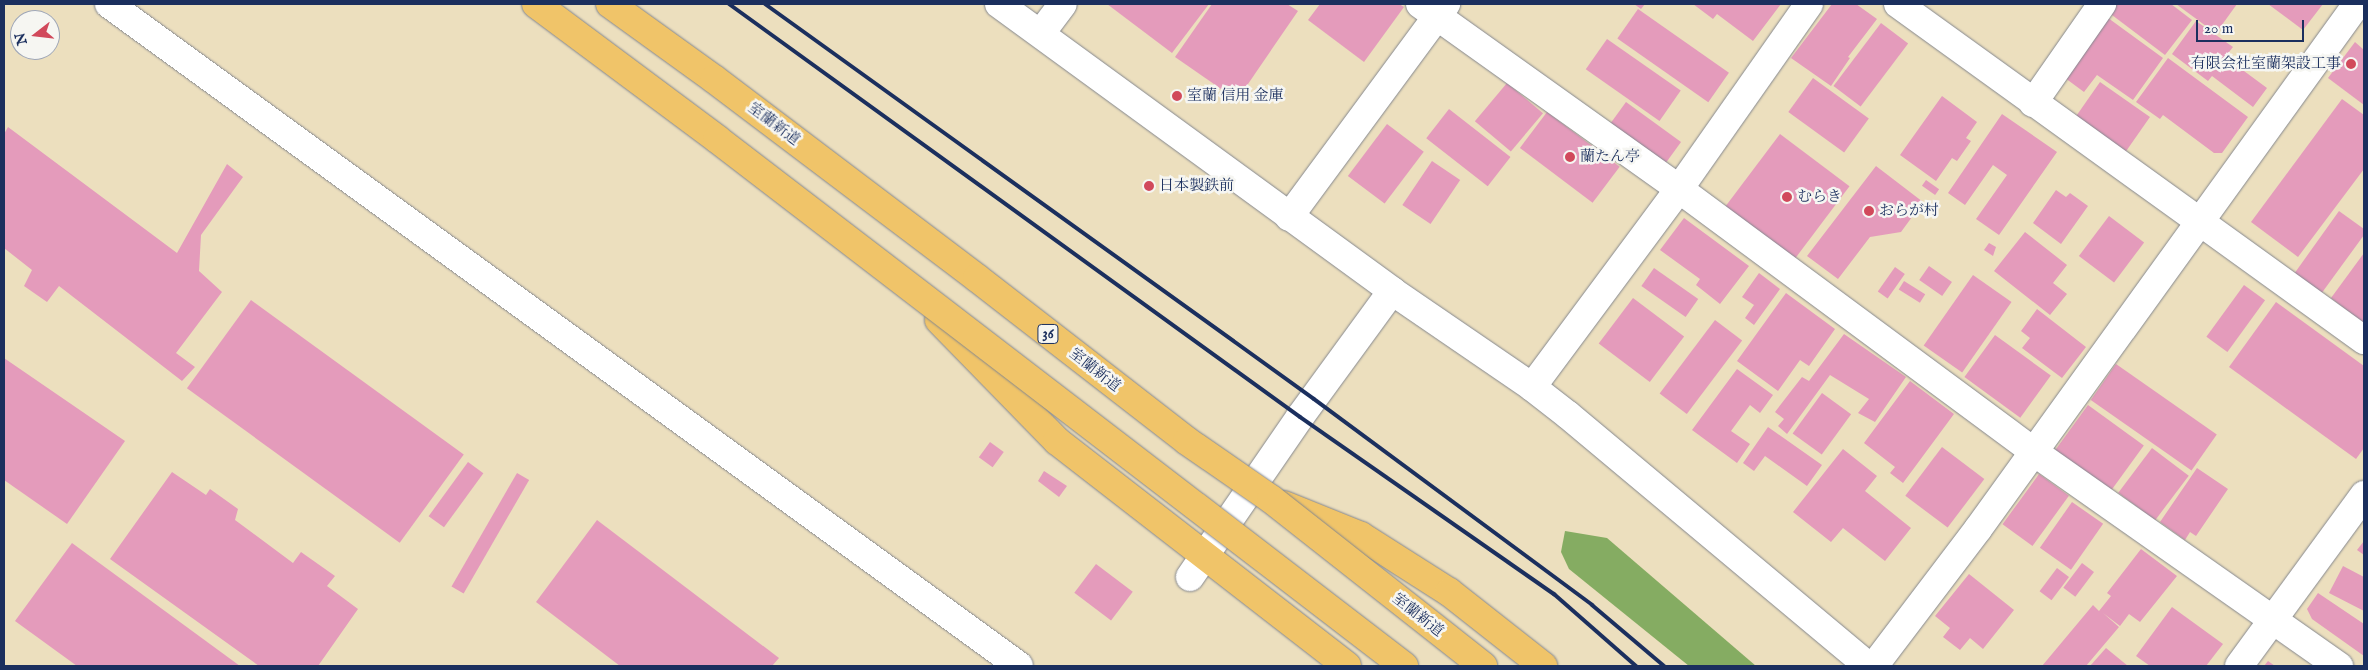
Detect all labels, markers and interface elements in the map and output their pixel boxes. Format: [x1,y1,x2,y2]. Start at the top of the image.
north arrow [10,10,60,60]
scale bar [2198,10,2306,42]
text: 20 m [2204,19,2233,38]
text: N [11,31,32,47]
place label: 有限会社室蘭架設工事 [2191,55,2341,73]
marker: 有限会社室蘭架設工事 [2345,58,2357,70]
place label: 室蘭 信用 金庫 [1187,87,1284,105]
marker: 室蘭 信用 金庫 [1171,90,1183,102]
street label: 室蘭新道 [745,99,803,149]
place label: 蘭たん亭 [1580,148,1640,166]
marker: 蘭たん亭 [1564,151,1576,163]
place label: 日本製鉄前 [1159,177,1234,195]
marker: 日本製鉄前 [1143,180,1155,192]
place label: むらき [1797,188,1842,206]
marker: むらき [1781,191,1793,203]
place label: おらが村 [1879,202,1939,220]
marker: おらが村 [1863,205,1875,217]
road number: 36 [1037,322,1059,346]
street label: 室蘭新道 [1066,344,1124,396]
street label: 室蘭新道 [1389,589,1447,641]

